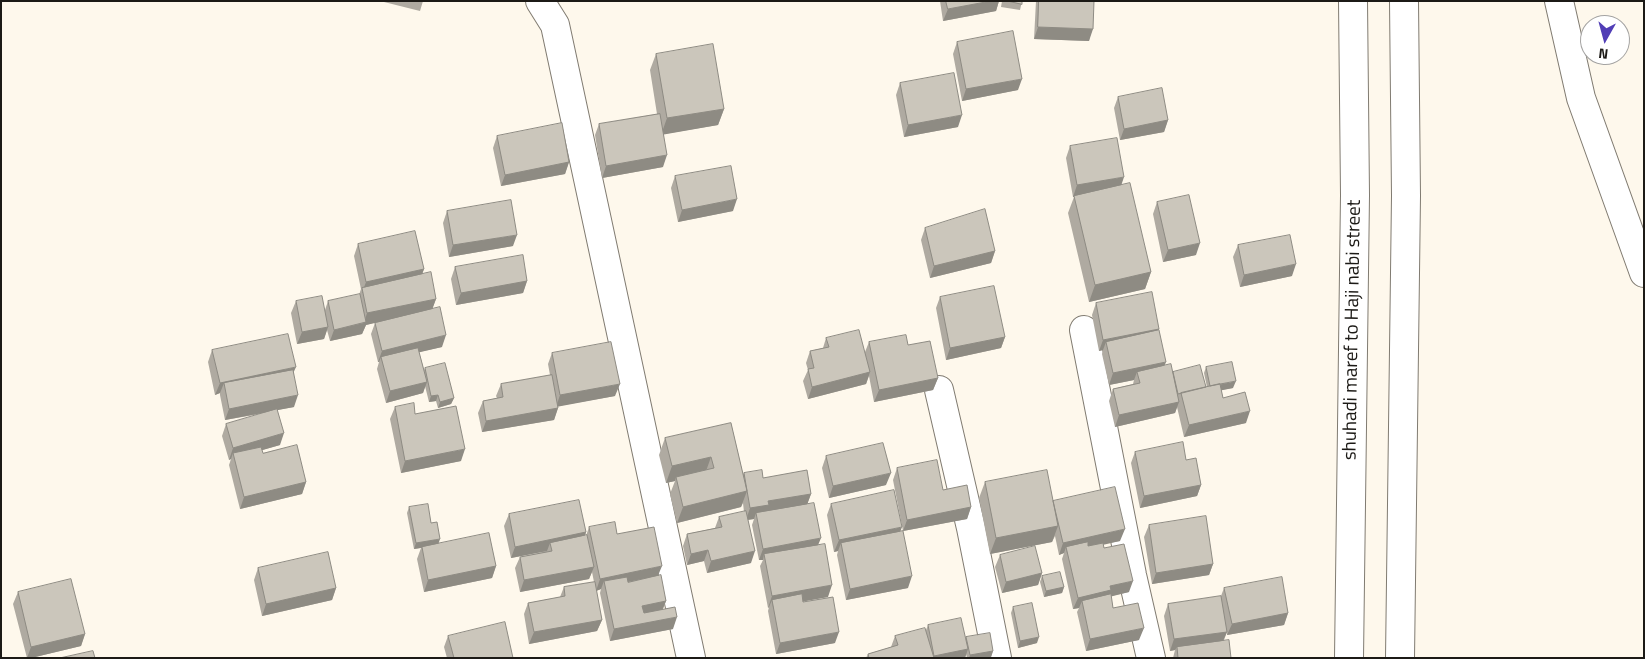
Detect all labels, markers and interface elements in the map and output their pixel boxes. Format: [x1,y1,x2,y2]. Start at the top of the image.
north arrow [1580,15,1630,65]
text: N [1597,43,1609,65]
street label: shuhadi maref to Haji nabi street [1339,200,1367,460]

